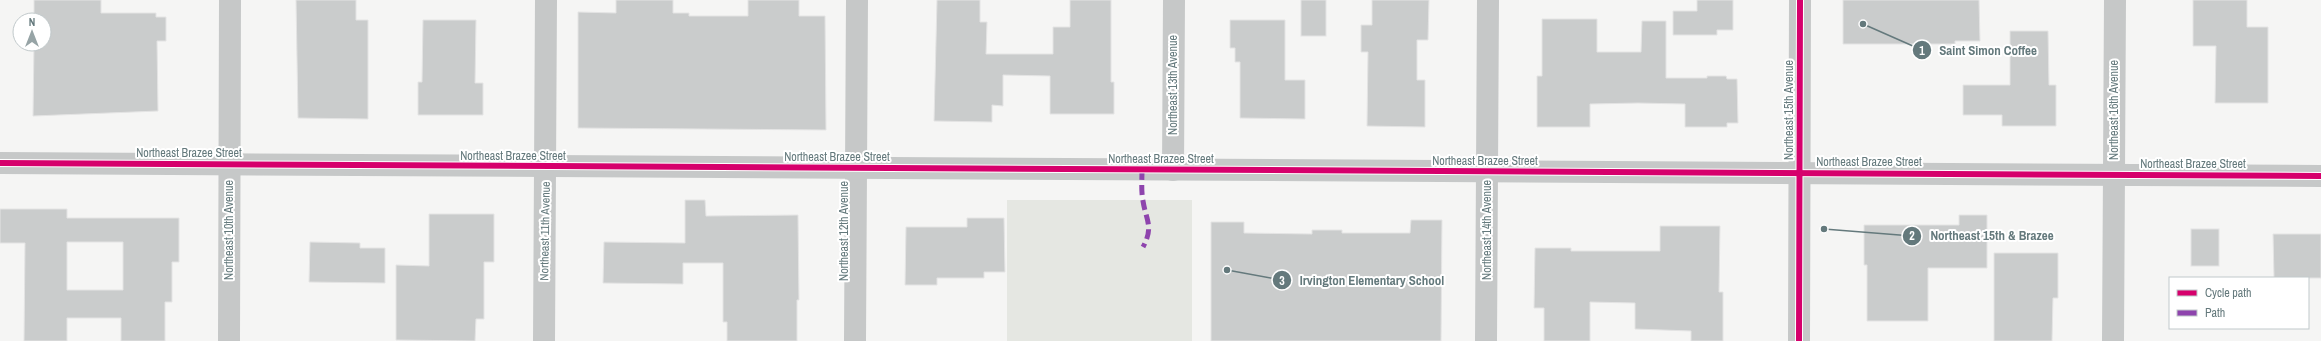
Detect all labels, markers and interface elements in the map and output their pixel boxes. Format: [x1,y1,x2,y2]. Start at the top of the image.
north arrow [12,12,52,52]
text: N [29,15,35,29]
street label: Northeast 13th Avenue [1165,35,1181,135]
callout: Saint Simon Coffee [1912,38,2045,63]
text: Saint Simon Coffee [1939,42,2037,59]
text: 1 [1919,43,1925,59]
street label: Northeast 15th Avenue [1781,60,1797,160]
street label: Northeast 16th Avenue [2106,60,2122,160]
street label: Northeast Brazee Street [136,145,242,161]
street label: Northeast Brazee Street [460,148,566,164]
street label: Northeast Brazee Street [784,149,890,165]
street label: Northeast Brazee Street [1108,151,1214,167]
street label: Northeast Brazee Street [1432,153,1538,169]
street label: Northeast Brazee Street [1816,154,1922,170]
street label: Northeast Brazee Street [2140,156,2246,172]
street label: Northeast 10th Avenue [221,180,237,280]
street label: Northeast 14th Avenue [1479,180,1495,280]
street label: Northeast 11th Avenue [536,181,554,281]
street label: Northeast 12th Avenue [836,181,852,281]
callout: Northeast 15th & Brazee [1902,223,2061,248]
text: Northeast 15th & Brazee [1930,227,2054,244]
text: 2 [1909,228,1915,244]
callout: Irvington Elementary School [1272,268,1452,293]
text: Irvington Elementary School [1300,272,1444,289]
text: 3 [1279,273,1285,289]
legend [2169,277,2309,329]
text: Cycle path [2205,285,2252,301]
text: Path [2205,305,2225,321]

